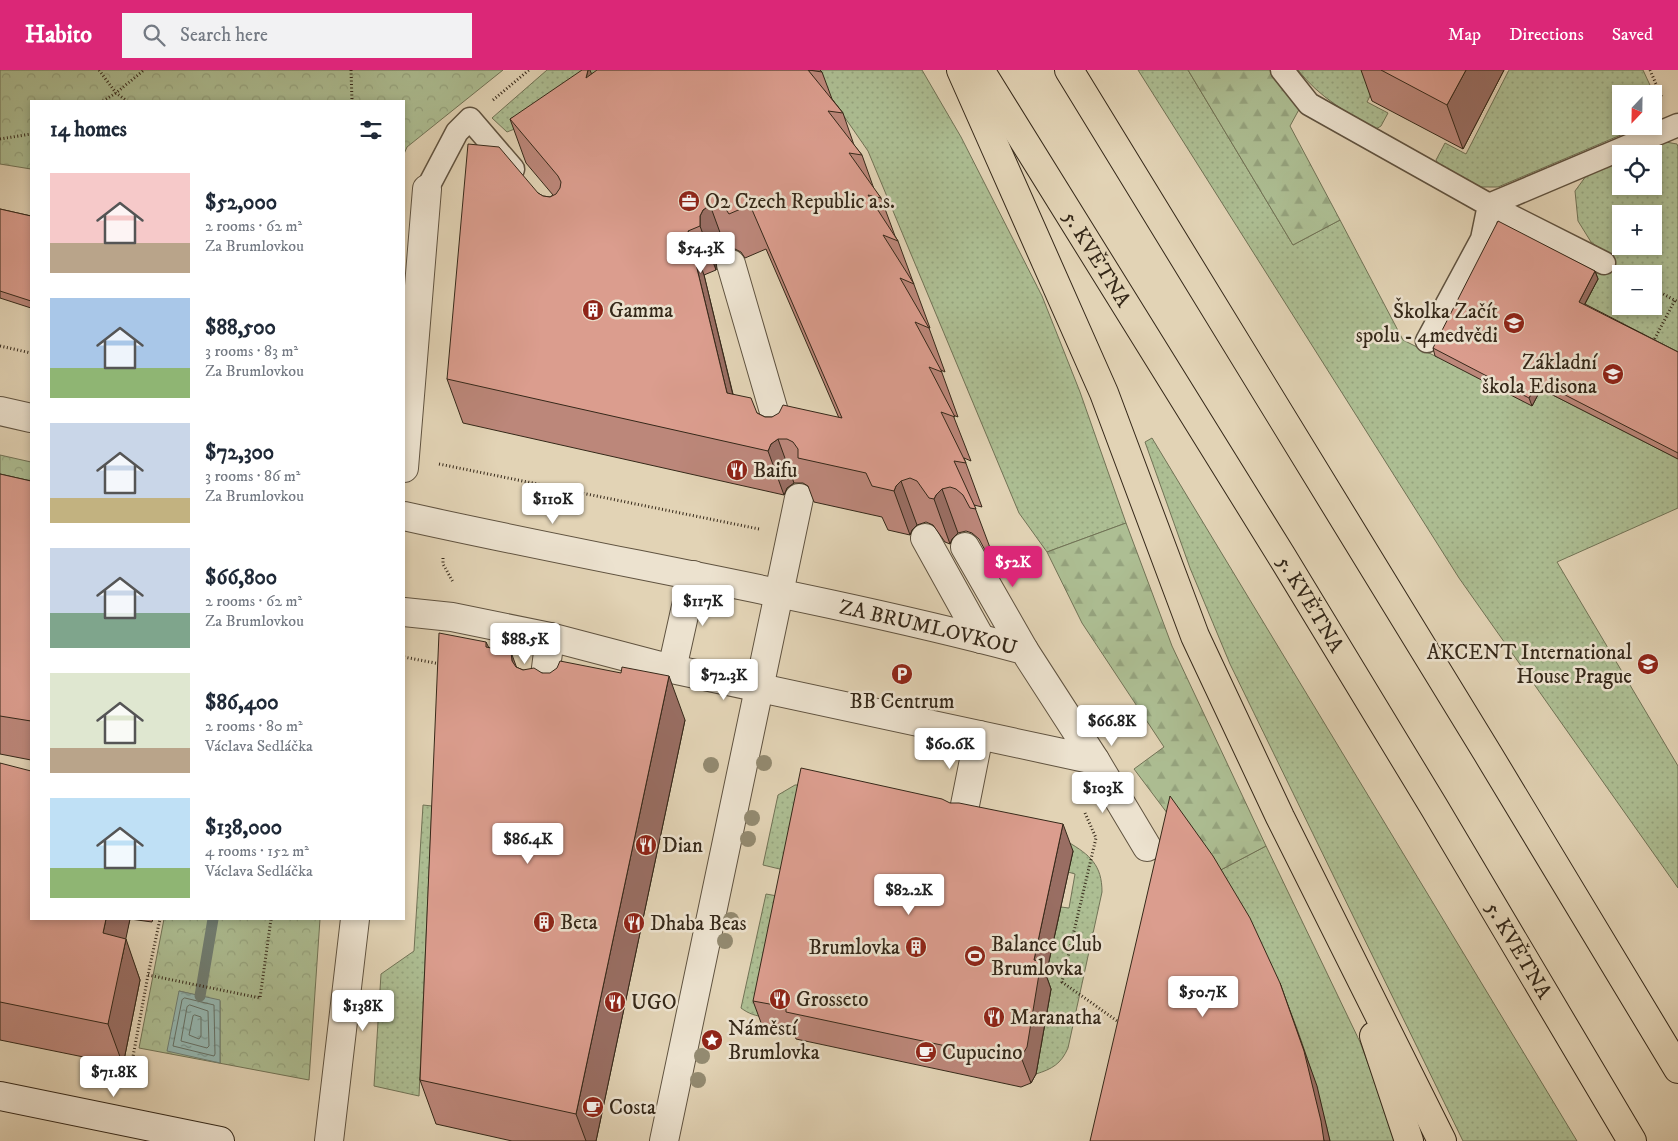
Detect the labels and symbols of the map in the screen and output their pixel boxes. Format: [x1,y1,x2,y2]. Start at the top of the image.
north arrow [1612,85,1662,135]
office icon: O2 Czech Republic a.s. [677,189,701,213]
place label: O2 Czech Republic a.s. [705,189,895,215]
street label: 5. KVĚTNA [1057,206,1136,313]
pin: $54.3K [660,232,742,274]
place label: Školka Začít spolu - 4medvědi [1356,297,1498,349]
building icon: Gamma [581,298,605,322]
place label: Gamma [609,298,673,324]
school or university icon: Školka Začít spolu - 4medvědi [1502,311,1526,335]
place label: Základní škola Edisona [1482,350,1599,400]
school or university icon: Základní škola Edisona [1601,362,1625,386]
restaurant icon: Baifu [725,458,749,482]
place label: Baifu [753,458,797,484]
pin: $110K [518,482,588,525]
pin: $52K [983,546,1043,588]
street label: 5. KVĚTNA [1271,551,1349,658]
pin: $117K [668,584,738,627]
street label: ZA BRUMLOVKOU [837,594,1020,662]
pin: $88.5K [484,622,566,665]
place label: AKCENT International House Prague [1427,640,1633,690]
school or university icon: AKCENT International House Prague [1636,652,1660,676]
pin: $72.3K [683,658,765,701]
parking icon: BB Centrum [890,662,914,686]
place label: BB Centrum [849,689,955,715]
pin: $66.8K [1071,704,1153,747]
pin: $60.6K [909,728,991,770]
pin: $103K [1068,772,1138,814]
pin: $86.4K [487,822,569,865]
restaurant icon: Dian [634,833,658,857]
place label: Dian [662,833,703,859]
pin: $82.2K [868,874,950,916]
street label: 5. KVĚTNA [1479,897,1557,1004]
building icon: Beta [532,910,556,934]
place label: Beta [560,910,598,936]
restaurant icon: Dhaba Beas [622,911,646,935]
place label: Dhaba Beas [650,911,747,937]
place label: Balance Club Brumlovka [991,932,1102,982]
place label: Brumlovka [808,935,900,961]
building icon: Brumlovka [904,935,928,959]
sports icon: Balance Club Brumlovka [963,944,987,968]
pin: $50.7K [1162,976,1244,1018]
restaurant icon: Grosseto [768,987,792,1011]
place label: Grosseto [796,987,868,1013]
pin: $138K [328,990,398,1032]
restaurant icon: UGO [603,990,627,1014]
place label: UGO [631,990,677,1016]
restaurant icon: Maranatha [982,1005,1006,1029]
place label: Maranatha [1010,1005,1101,1031]
place label: Náměstí Brumlovka [728,1016,820,1066]
place icon: Náměstí Brumlovka [700,1028,724,1052]
cafe icon: Cupucino [914,1040,938,1064]
place label: Cupucino [942,1040,1022,1066]
pin: $71.8K [73,1056,155,1098]
cafe icon: Costa [581,1095,605,1119]
place label: Costa [609,1095,656,1121]

